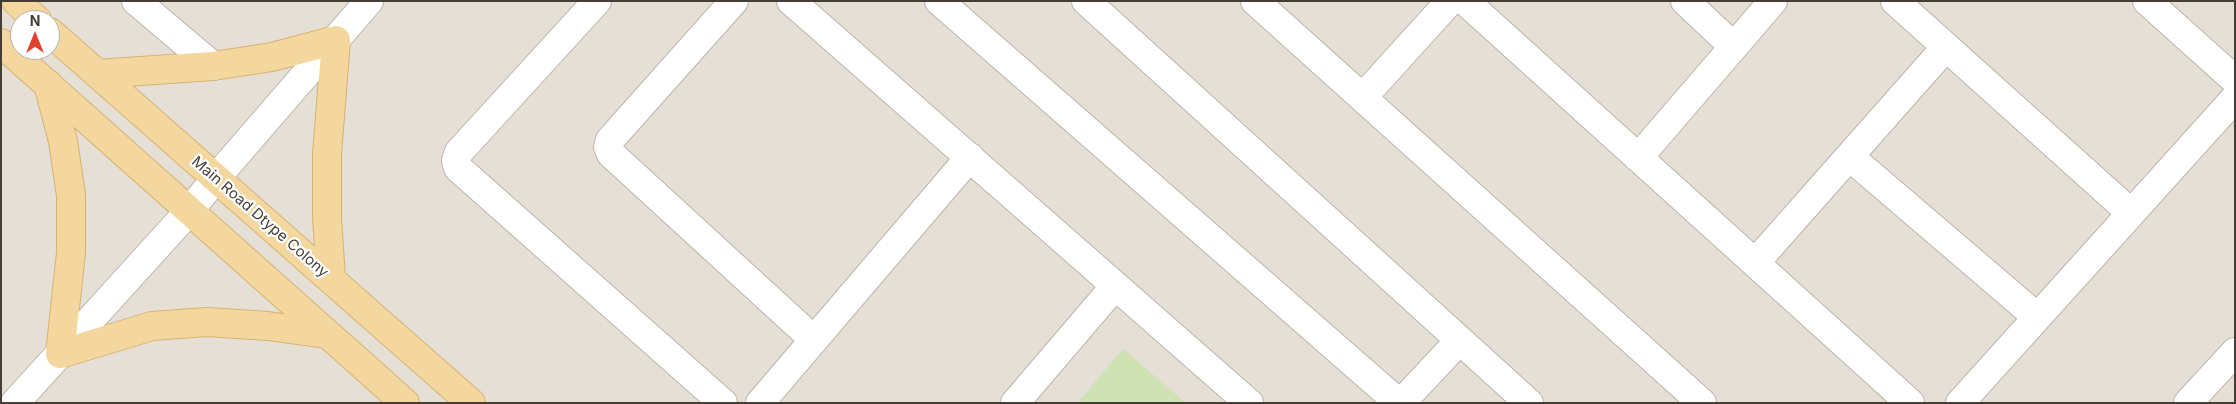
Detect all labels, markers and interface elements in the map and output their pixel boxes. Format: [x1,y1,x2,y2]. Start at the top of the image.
north arrow [10,10,60,60]
text: N [30,12,40,29]
street label: Main Road Dtype Colony [188,153,332,281]

